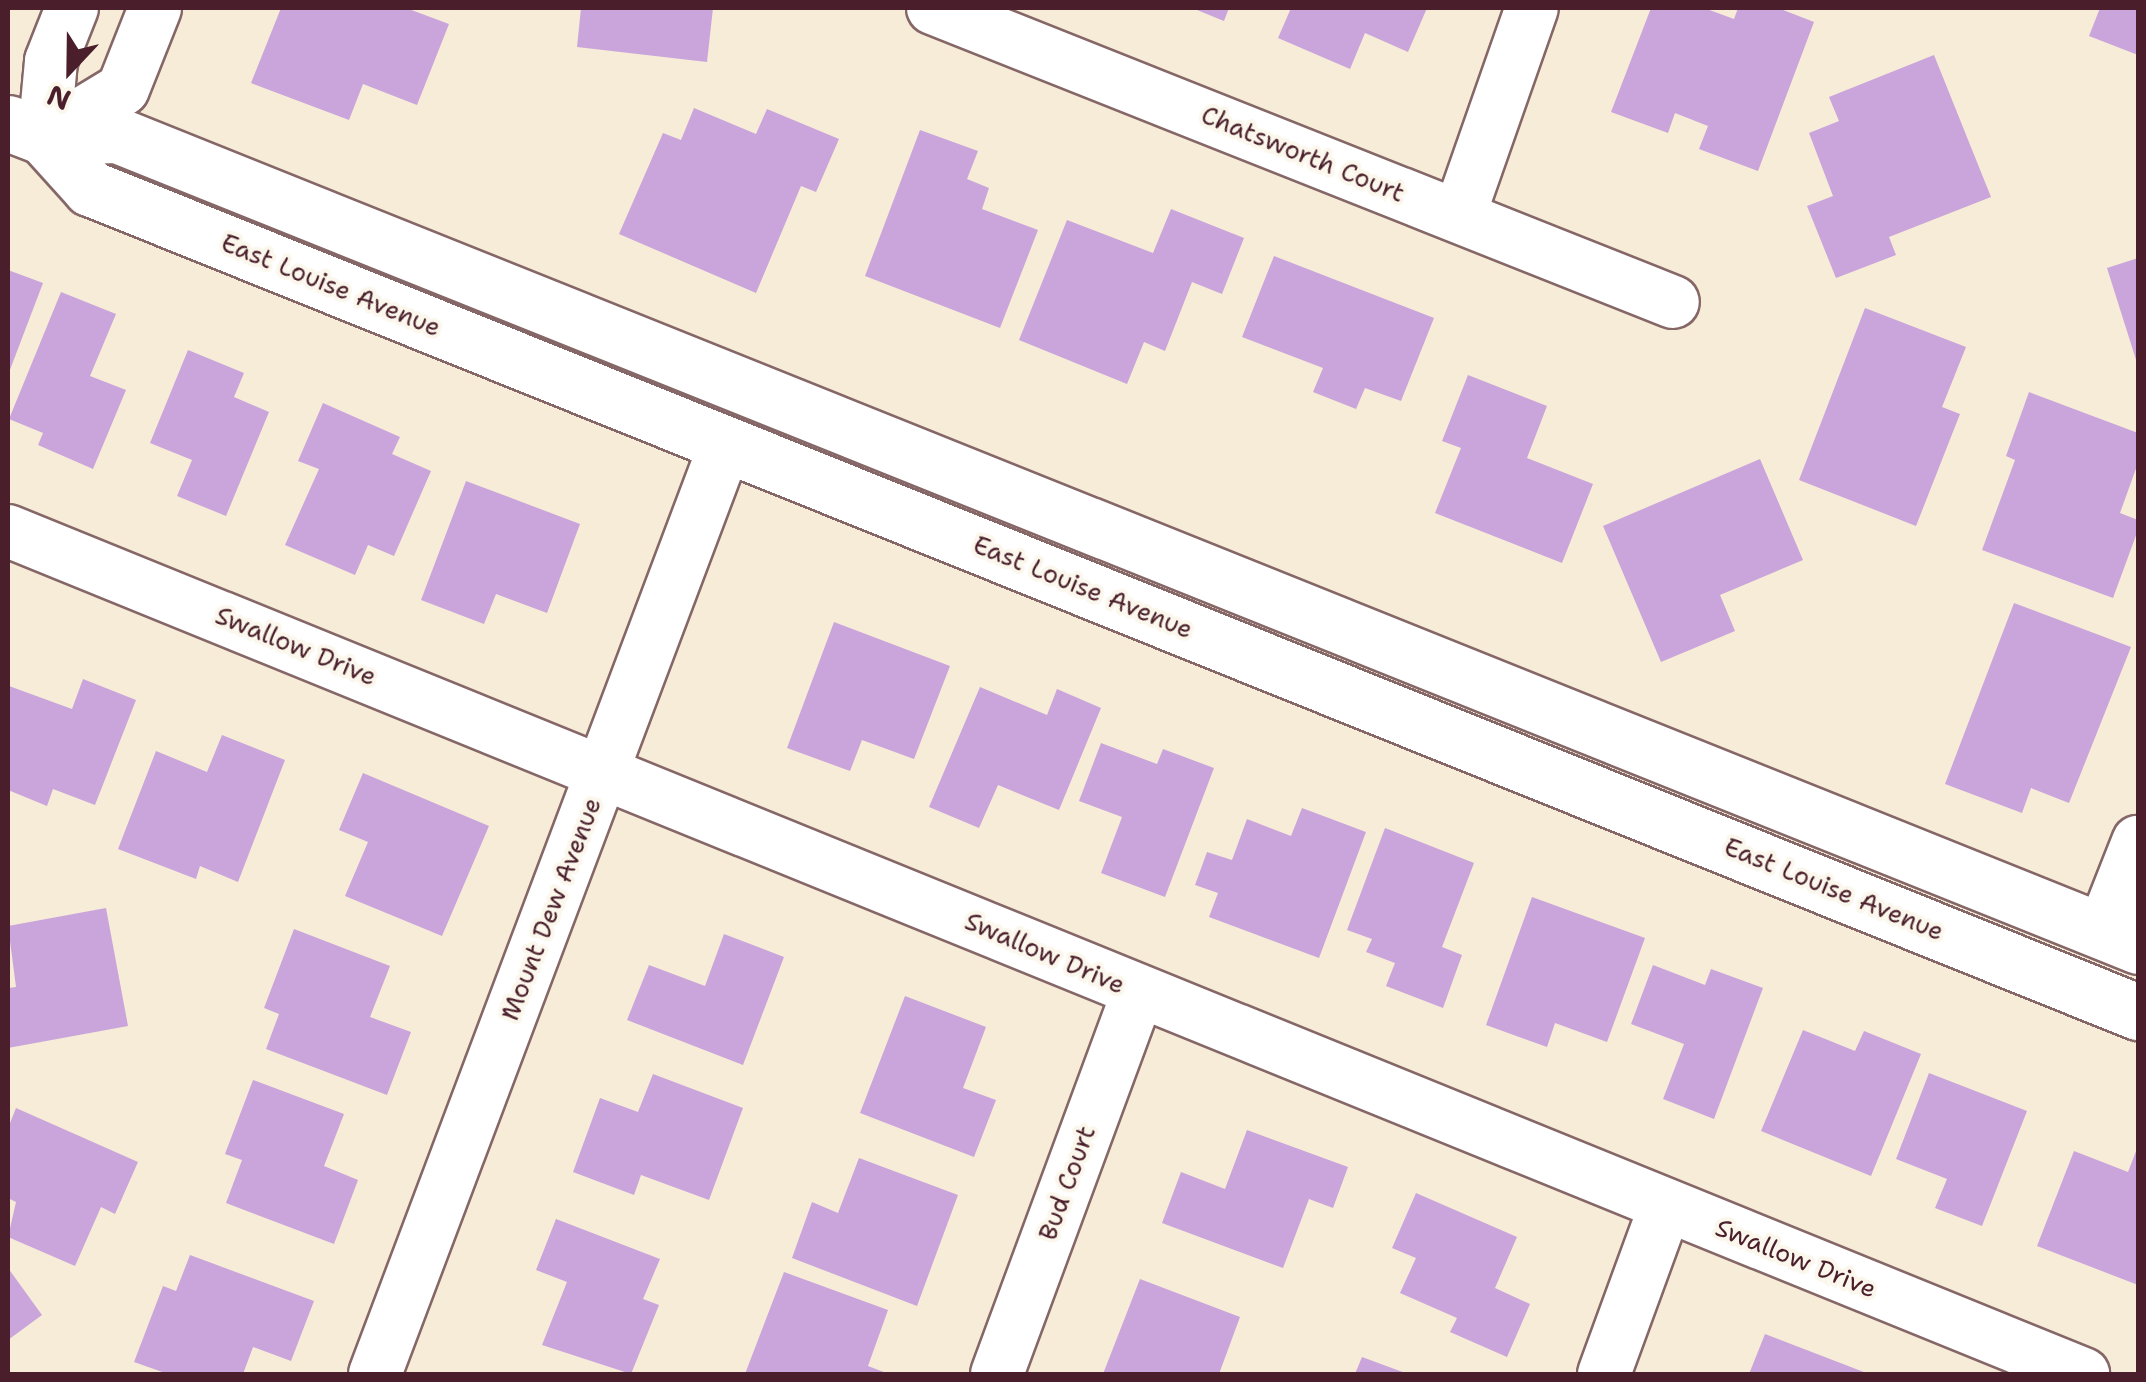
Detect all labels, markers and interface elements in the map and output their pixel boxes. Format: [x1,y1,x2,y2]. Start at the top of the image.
north arrow [20,20,120,120]
text: N [41,76,76,120]
street label: Chatsworth Court [1197,100,1409,208]
street label: East Louise Avenue [217,227,445,343]
street label: East Louise Avenue [969,529,1197,645]
street label: Swallow Drive [211,600,381,692]
street label: Mount Dew Avenue [495,793,607,1025]
street label: East Louise Avenue [1720,831,1948,947]
street label: Swallow Drive [961,906,1129,1000]
street label: Bud Court [1032,1122,1102,1244]
street label: Swallow Drive [1711,1212,1881,1304]

